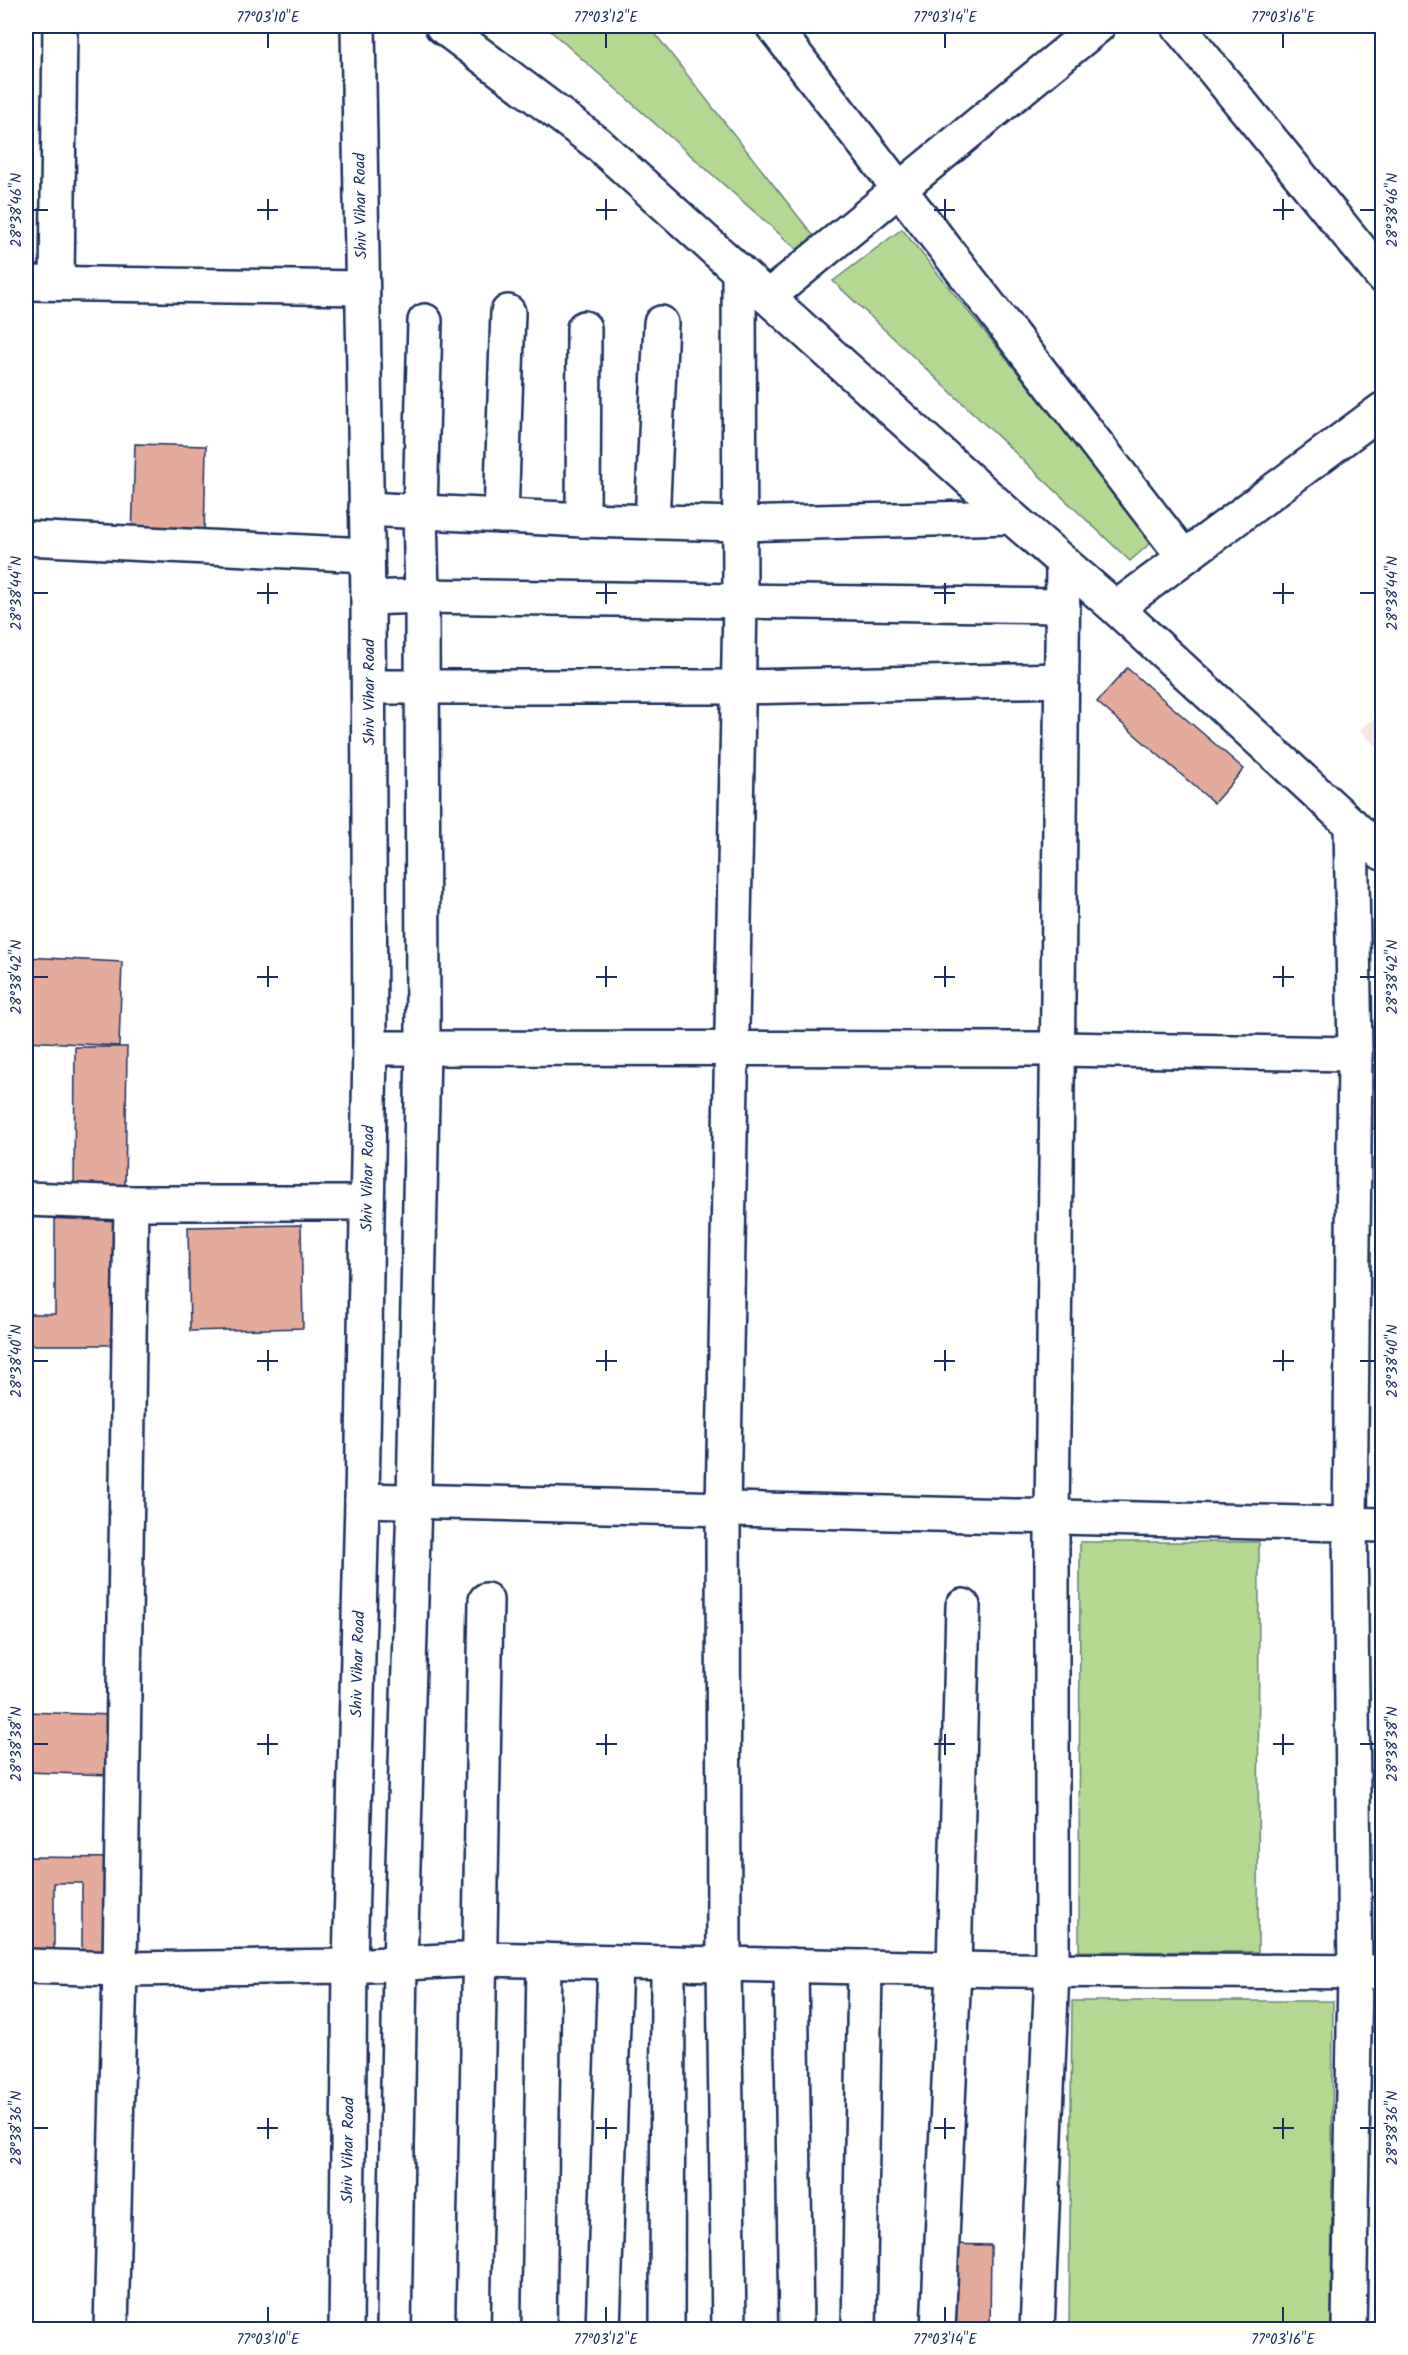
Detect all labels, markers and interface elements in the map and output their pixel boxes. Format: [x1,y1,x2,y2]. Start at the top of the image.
text: 77°03'10"E [236,6,301,30]
text: 77°03'12"E [574,6,639,30]
text: 77°03'14"E [913,6,978,30]
text: 77°03'16"E [1251,6,1316,30]
street label: Shiv Vihar Road [348,152,374,259]
text: 28°38'46"N [5,173,29,247]
text: 28°38'46"N [1381,173,1405,247]
text: 28°38'44"N [5,556,29,630]
text: 28°38'44"N [1381,556,1405,630]
street label: Shiv Vihar Road [357,638,382,745]
text: 28°38'42"N [5,940,29,1014]
text: 28°38'42"N [1381,940,1405,1014]
street label: Shiv Vihar Road [354,1124,381,1232]
text: 28°38'40"N [5,1324,29,1398]
text: 28°38'40"N [1381,1324,1405,1398]
street label: Shiv Vihar Road [344,1610,372,1718]
text: 28°38'38"N [5,1706,29,1782]
text: 28°38'38"N [1381,1706,1405,1782]
text: 28°38'36"N [5,2091,29,2165]
text: 28°38'36"N [1381,2091,1405,2165]
street label: Shiv Vihar Road [335,2096,361,2203]
text: 77°03'10"E [236,2328,301,2352]
text: 77°03'12"E [574,2328,639,2352]
text: 77°03'14"E [913,2328,978,2352]
text: 77°03'16"E [1251,2328,1316,2352]

